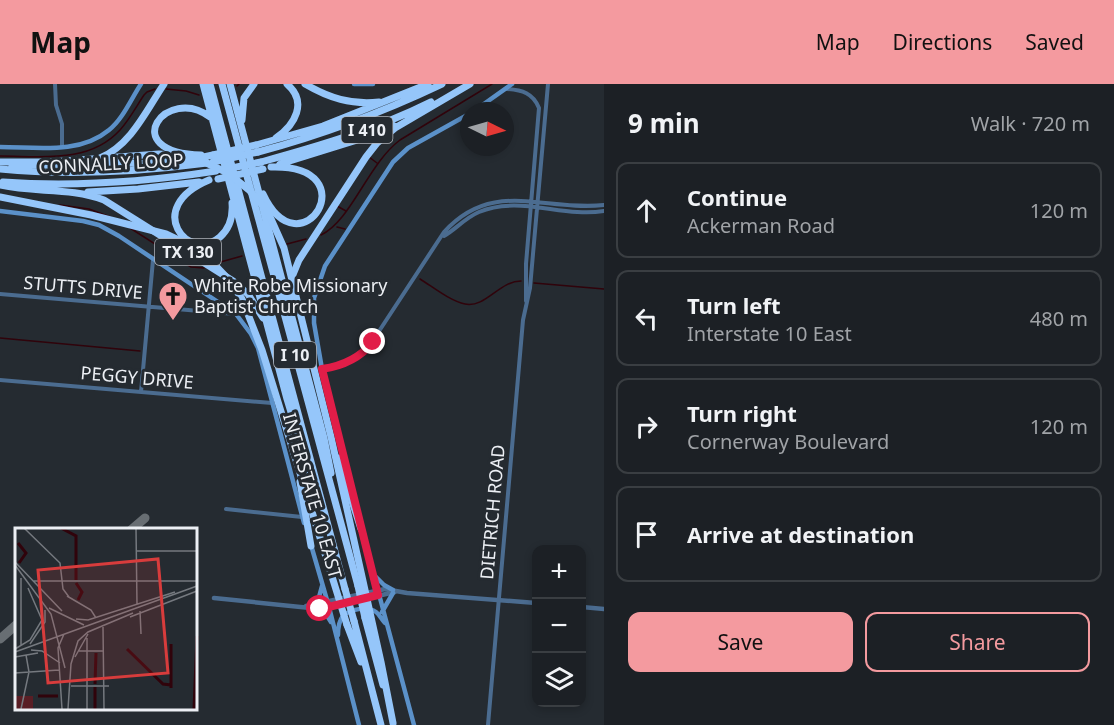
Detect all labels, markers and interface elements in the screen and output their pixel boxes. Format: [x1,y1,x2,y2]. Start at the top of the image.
text: Map [30,23,91,61]
text: Map [816,28,860,56]
text: Directions [893,28,992,56]
text: Saved [1025,28,1084,56]
north arrow [460,102,514,156]
text: 9 min [628,105,700,141]
text: Walk · 720 m [971,110,1090,137]
road number: I 410 [342,117,392,143]
street label: CONNALLY LOOP [38,147,184,179]
text: Continue [687,182,787,212]
icon: ahead [630,194,663,227]
text: 120 m [1030,197,1088,224]
text: Ackerman Road [687,212,835,239]
road number: TX 130 [155,239,221,265]
street label: STUTTS DRIVE [23,270,144,304]
place label: White Robe Missionary Baptist Church [194,273,388,318]
church icon: White Robe Missionary Baptist Church [157,280,189,322]
text: Turn left [687,290,781,320]
icon: left [630,302,663,335]
text: 480 m [1030,305,1088,332]
text: Interstate 10 East [687,320,852,347]
route end [359,328,385,354]
road number: I 10 [274,342,316,368]
street label: PEGGY DRIVE [80,360,195,394]
text: Turn right [687,398,797,428]
street label: INTERSTATE 10 EAST [278,410,348,581]
icon: right [630,410,663,443]
text: 120 m [1030,413,1088,440]
text: Cornerway Boulevard [687,428,889,455]
street label: DIETRICH ROAD [474,443,510,580]
icon: arrive [630,518,663,551]
text: Arrive at destination [687,519,914,549]
inset map [15,528,196,710]
map controls [532,545,586,707]
button: + [532,545,586,599]
route start [306,595,332,621]
button: − [532,599,586,653]
button: Save [628,612,853,672]
button: Share [865,612,1090,672]
button: layers [532,653,586,707]

